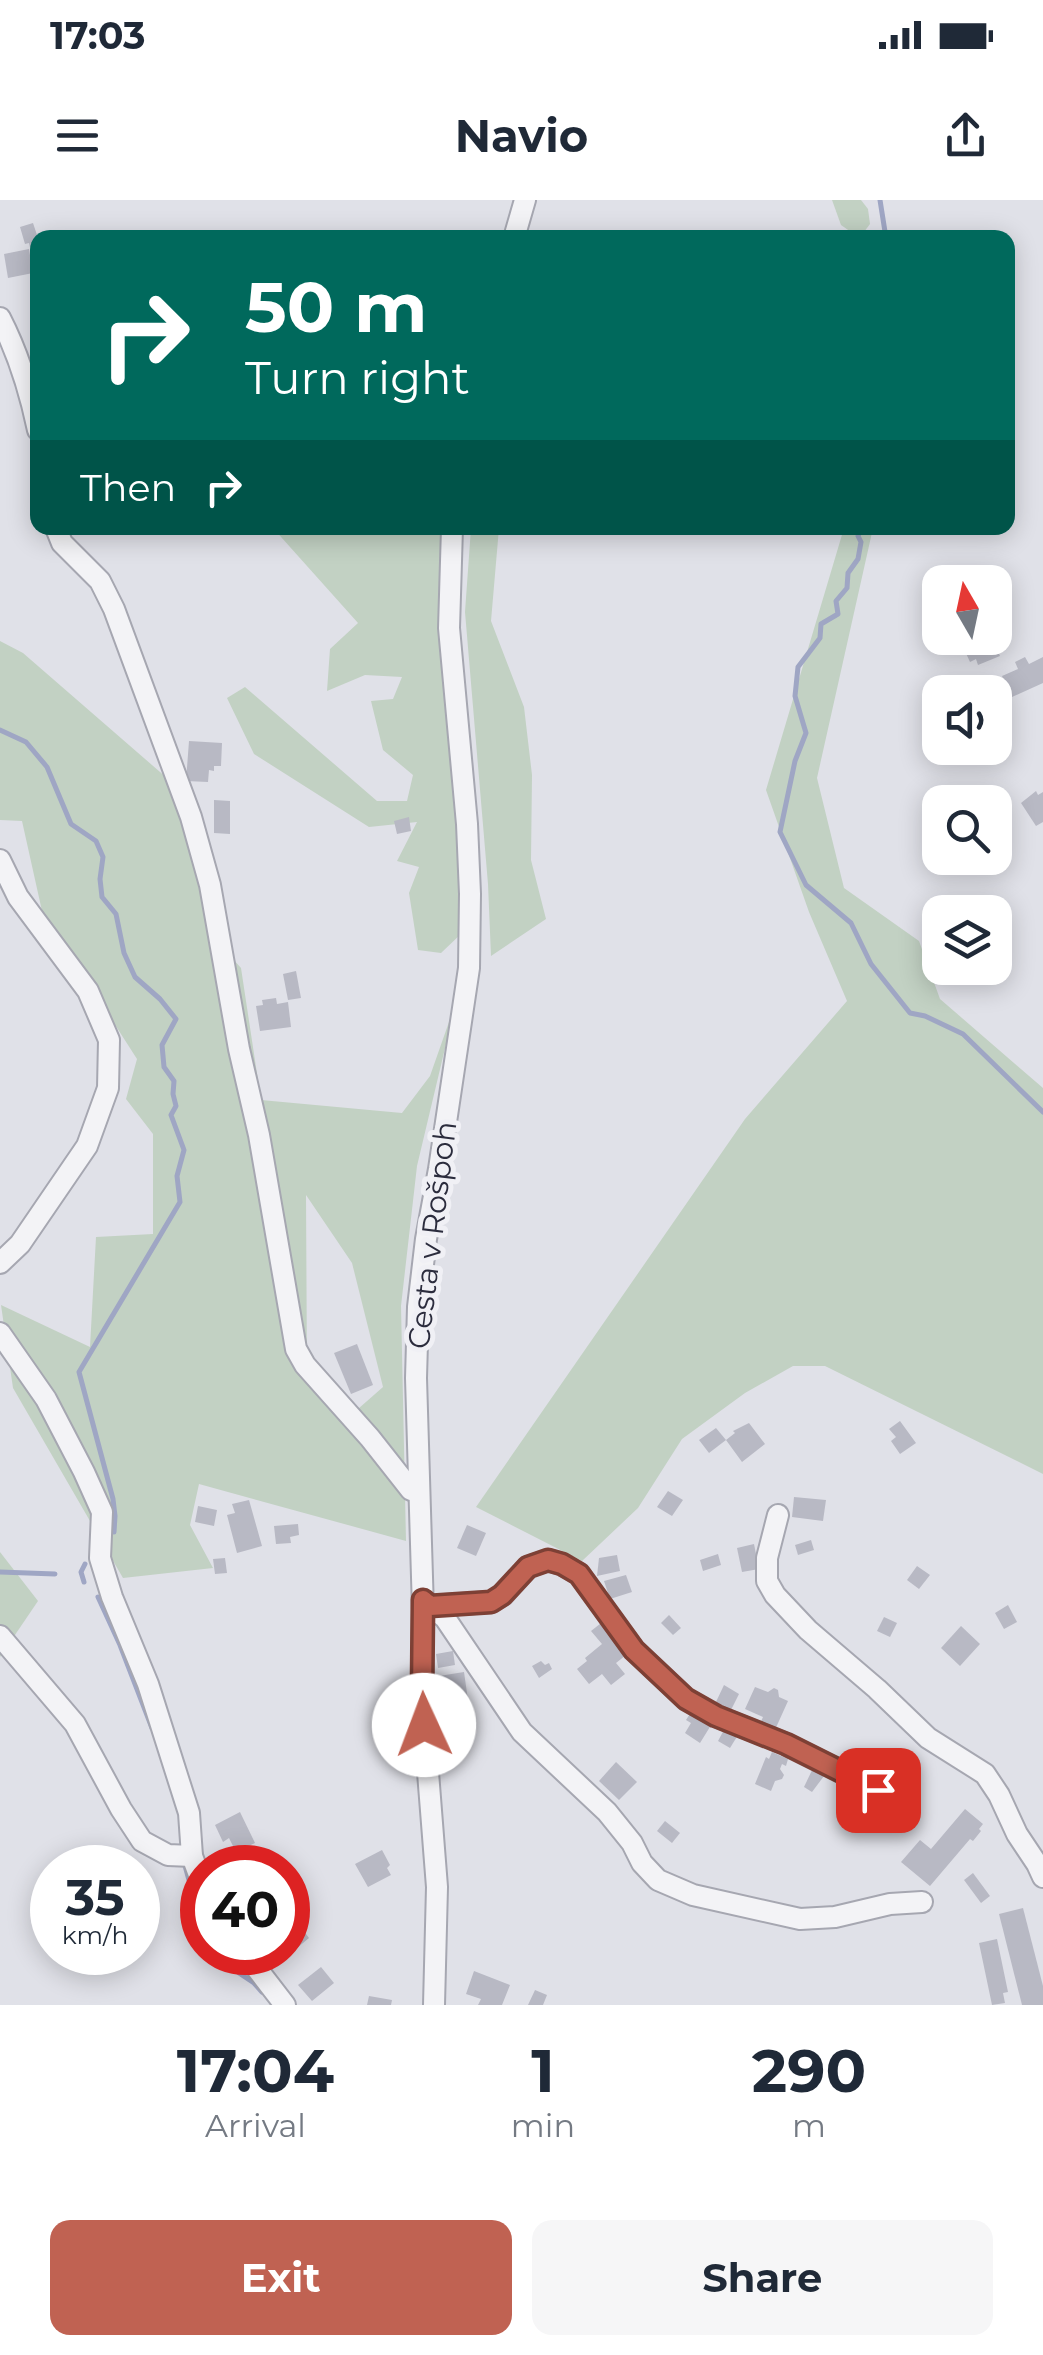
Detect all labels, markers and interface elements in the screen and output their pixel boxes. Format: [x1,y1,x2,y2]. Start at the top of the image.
text: 17:03 [50,12,146,59]
icon: menu [50,108,105,163]
text: Navio [455,108,588,163]
icon: share [938,108,993,163]
text: 50 m [245,264,427,350]
icon: right [80,270,210,400]
text: Turn right [245,350,470,405]
icon: right [196,460,251,515]
text: Then [80,464,176,511]
north arrow [922,565,1012,655]
map controls [922,565,1012,985]
button: sound [922,675,1012,765]
button: search [922,785,1012,875]
button: layers [922,895,1012,985]
street label: Cesta v Rošpoh [400,1119,464,1351]
position arrow [372,1673,476,1777]
pin [836,1748,921,1833]
icon: arrive [851,1763,906,1818]
speed limit sign: 40 [180,1845,310,1975]
text: 35 [66,1867,124,1928]
text: km/h [62,1920,128,1950]
text: 17:04 [177,2034,334,2107]
text: 1 [531,2034,555,2107]
text: 290 [752,2034,866,2107]
text: Arrival [205,2106,306,2145]
text: min [511,2106,575,2145]
text: m [792,2106,826,2145]
button: Exit [50,2220,512,2335]
button: Share [532,2220,993,2335]

